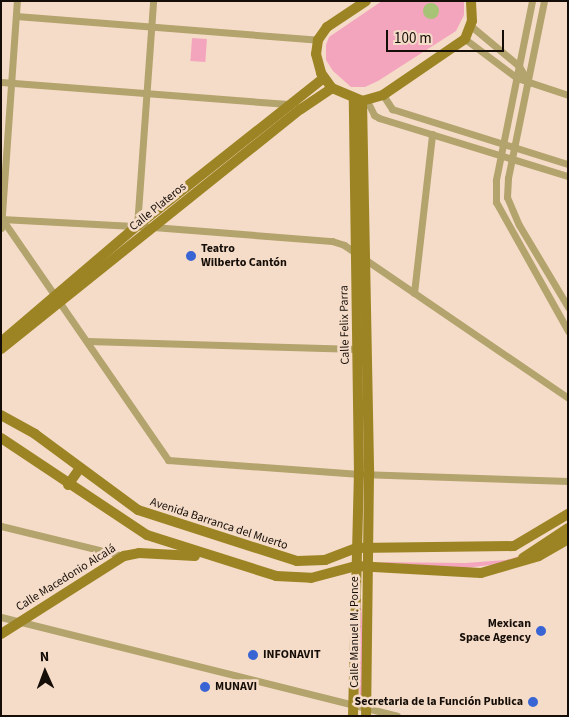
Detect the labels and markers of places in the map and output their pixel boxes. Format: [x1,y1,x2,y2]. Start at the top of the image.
place label: Teatro Wilberto Cantón [201,242,287,270]
marker: Teatro Wilberto Cantón [185,250,197,262]
place label: Mexican Space Agency [459,617,531,645]
marker: Mexican Space Agency [535,625,547,637]
place label: INFONAVIT [263,648,321,662]
marker: INFONAVIT [247,649,259,661]
place label: MUNAVI [215,680,257,694]
marker: MUNAVI [199,681,211,693]
place label: Secretaria de la Función Publica [355,695,523,709]
marker: Secretaria de la Función Publica [527,696,539,708]

